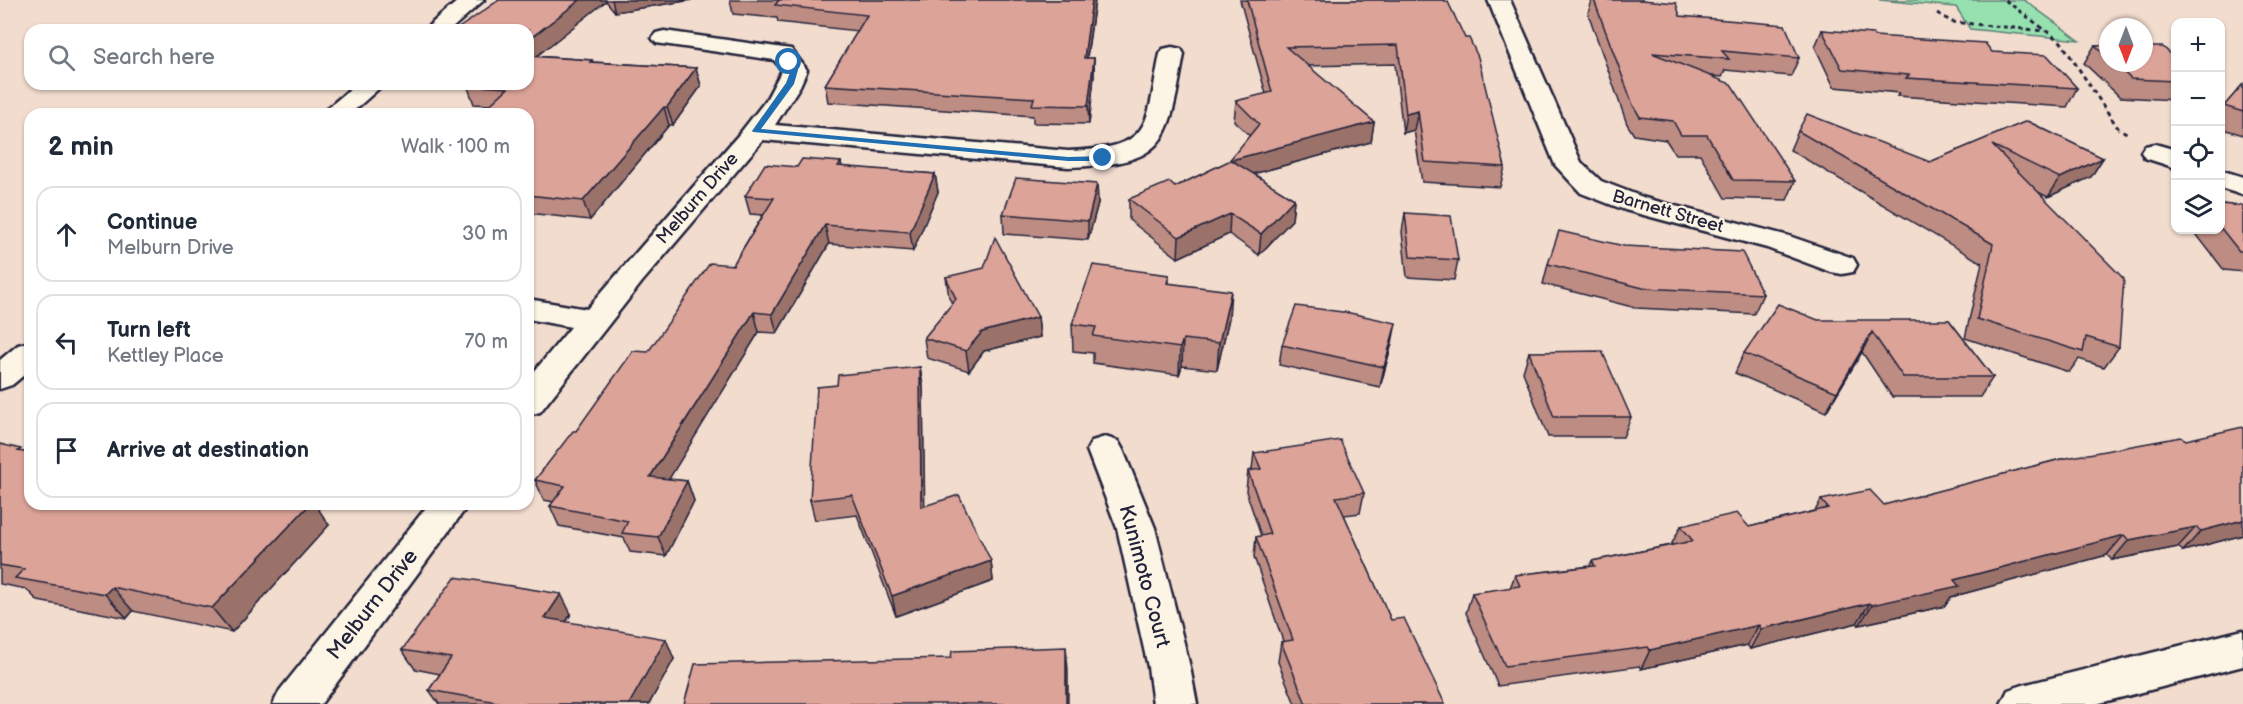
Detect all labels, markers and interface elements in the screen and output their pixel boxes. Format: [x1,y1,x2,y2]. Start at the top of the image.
north arrow [2099,18,2153,72]
map controls [2171,18,2225,234]
button: + [2171,18,2225,72]
search box [24,24,534,90]
icon: search [45,41,78,74]
text: Search here [93,44,215,71]
route start [775,48,801,74]
button: − [2171,72,2225,126]
button: locate [2171,126,2225,180]
text: 2 min [48,132,114,163]
text: Walk · 100 m [401,135,510,159]
route end [1089,144,1115,170]
street label: Melburn Drive [652,148,743,248]
button: layers [2171,180,2225,234]
street label: Barnett Street [1610,186,1726,238]
text: Continue [107,209,197,236]
icon: ahead [50,218,83,251]
text: 30 m [462,222,508,246]
text: Melburn Drive [107,236,234,260]
text: Turn left [107,317,191,344]
icon: left [50,326,83,359]
text: 70 m [464,330,508,354]
text: Kettley Place [107,344,224,368]
icon: arrive [50,434,83,467]
text: Arrive at destination [107,437,309,464]
street label: Kunimoto Court [1113,502,1176,651]
street label: Melburn Drive [322,544,423,664]

